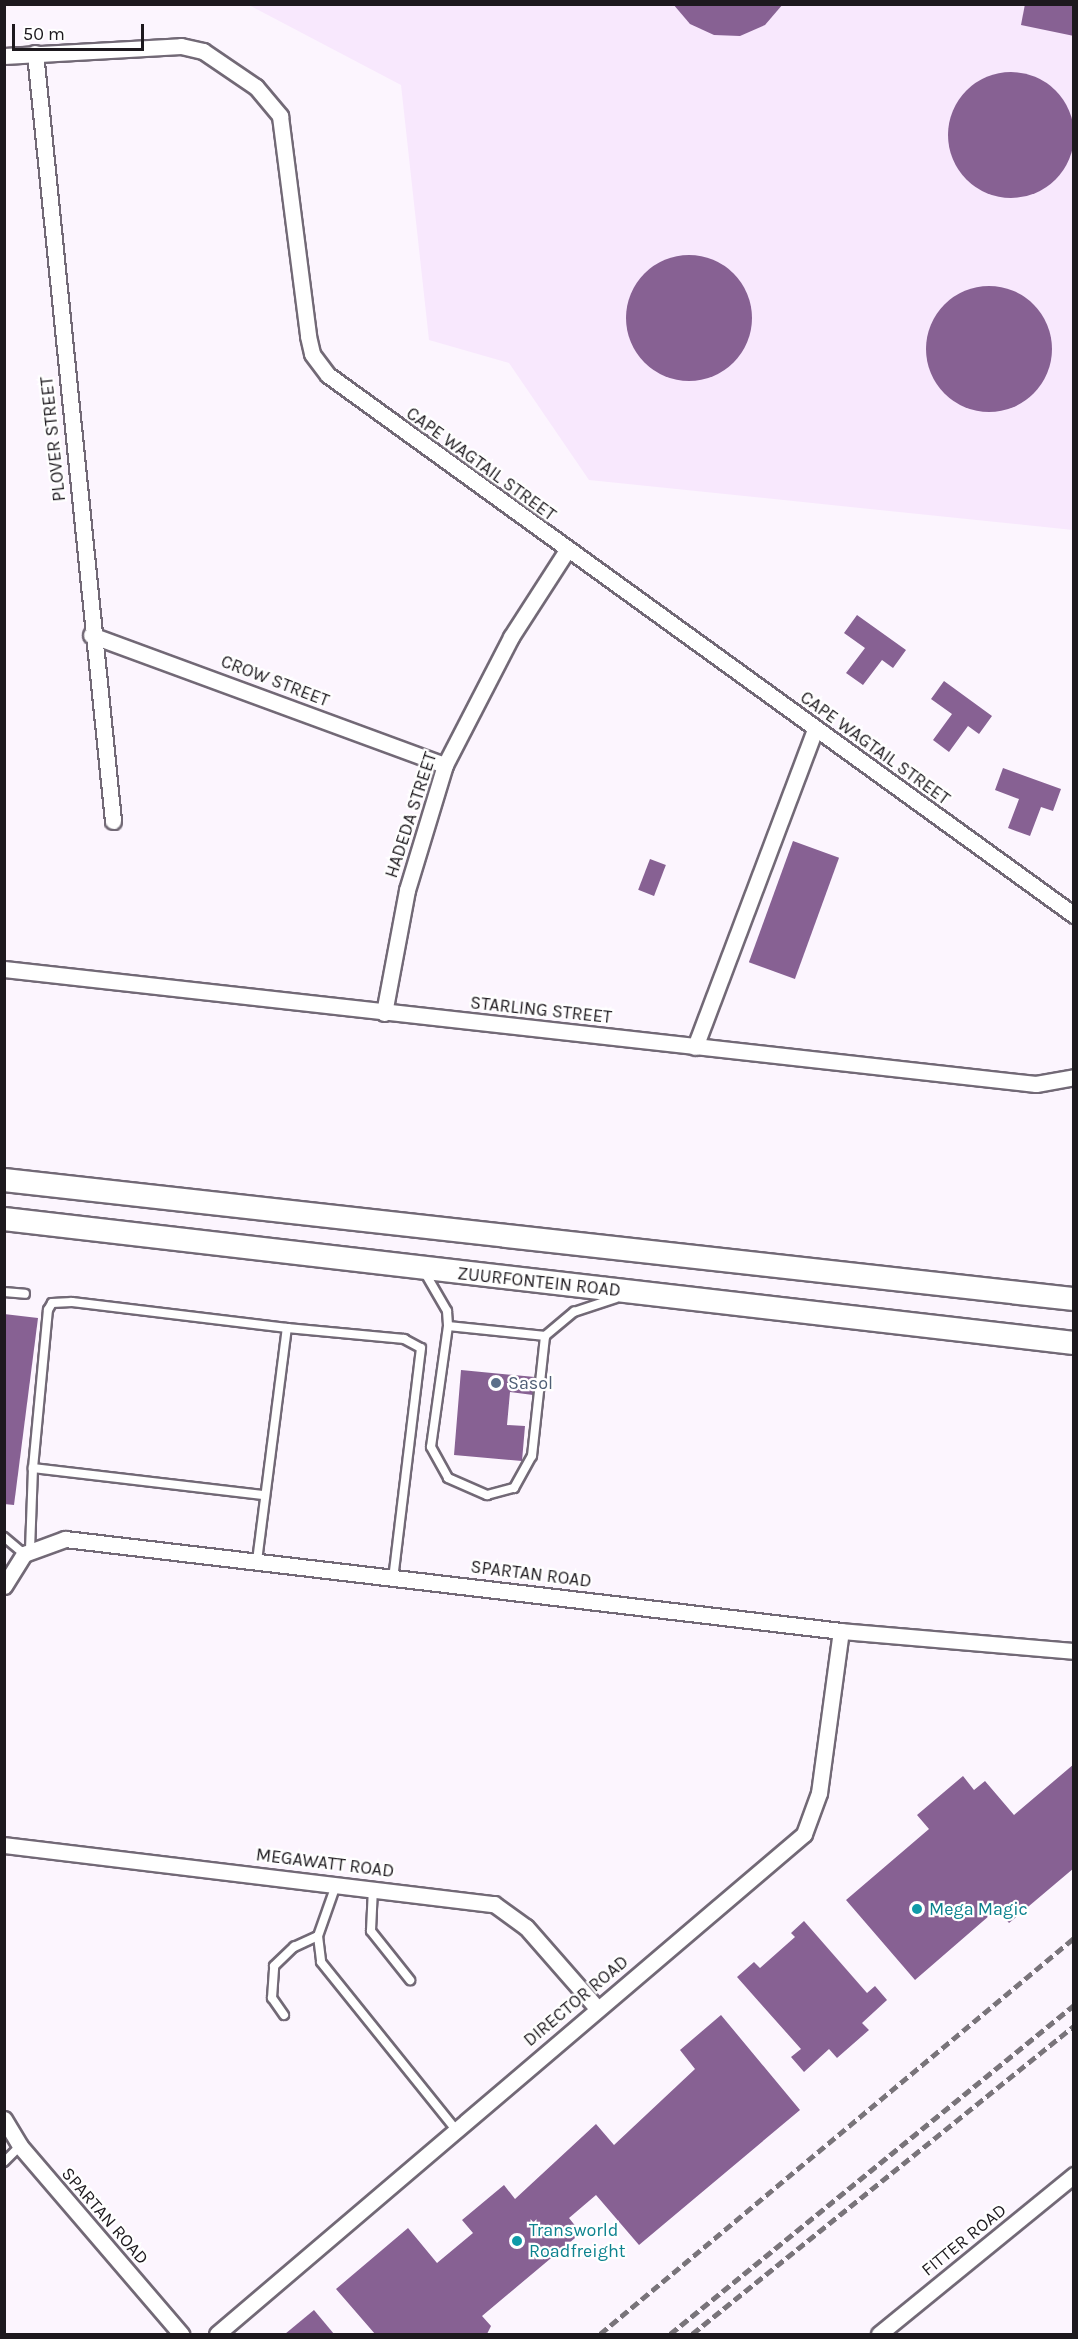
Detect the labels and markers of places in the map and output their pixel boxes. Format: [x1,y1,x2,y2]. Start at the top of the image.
place label: Sasol [508,1372,553,1394]
marker: Sasol [489,1376,503,1390]
place label: Mega Magic [929,1898,1028,1920]
marker: Mega Magic [910,1902,924,1916]
place label: Transworld Roadfreight [529,2220,626,2262]
marker: Transworld Roadfreight [510,2234,524,2248]

